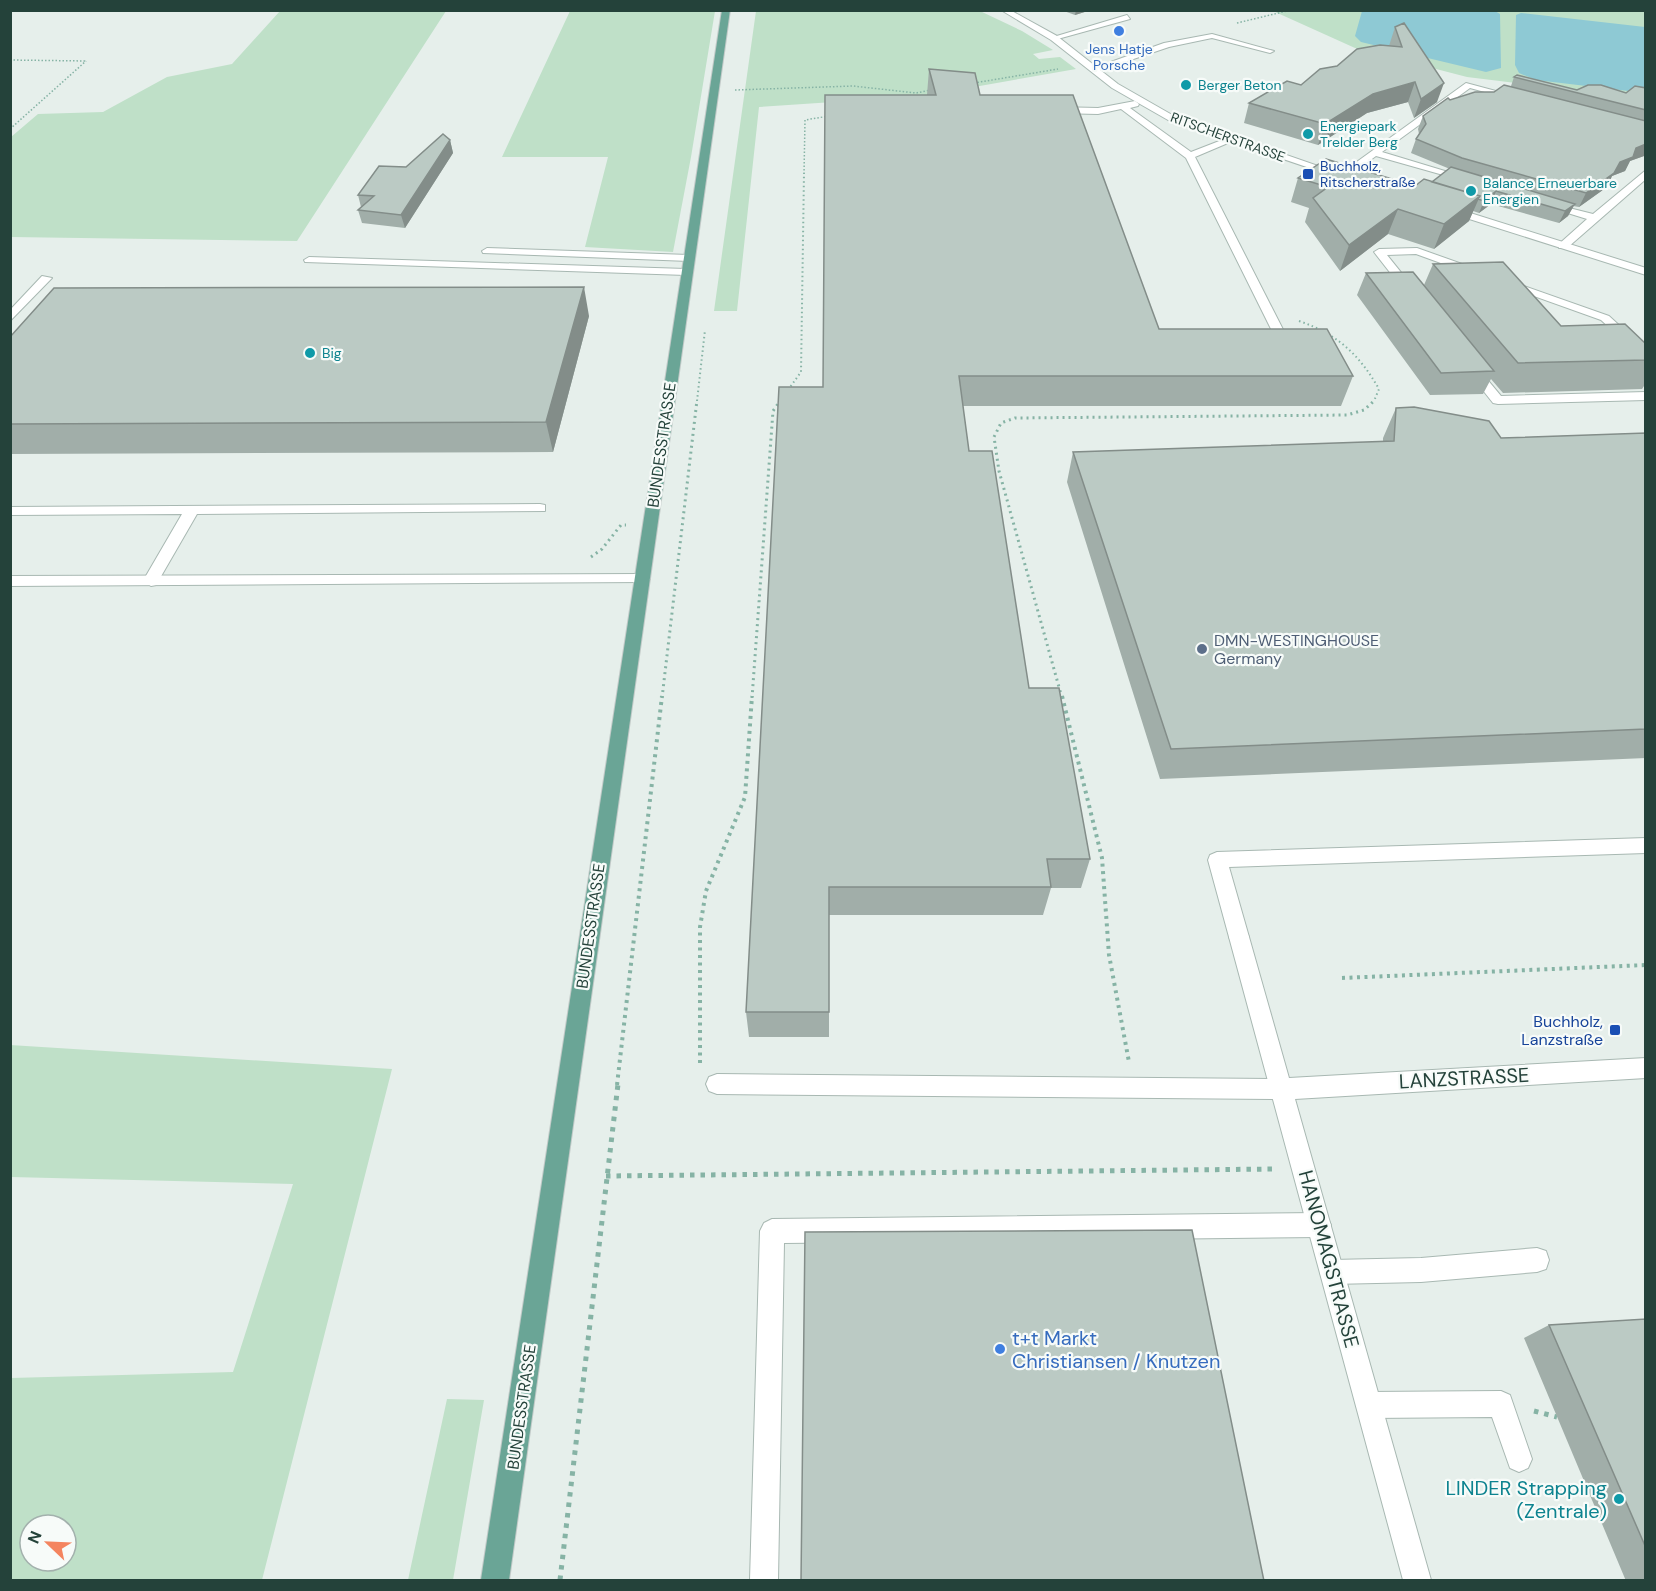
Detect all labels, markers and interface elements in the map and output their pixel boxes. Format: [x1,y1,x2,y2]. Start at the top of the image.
marker: Jens Hatje Porsche [1112,24,1126,38]
place label: Jens Hatje Porsche [1085,40,1153,74]
place label: Berger Beton [1198,76,1282,94]
marker: Berger Beton [1179,78,1193,92]
street label: RITSCHERSTRASSE [1168,108,1288,166]
place label: Energiepark Trelder Berg [1320,117,1398,151]
marker: Energiepark Trelder Berg [1301,127,1315,141]
place label: Buchholz, Ritscherstraße [1320,157,1415,191]
marker: Buchholz, Ritscherstraße [1301,167,1315,181]
place label: Balance Erneuerbare Energien [1483,174,1617,208]
marker: Balance Erneuerbare Energien [1464,184,1478,198]
place label: Big [322,344,342,362]
marker: Big [303,346,317,360]
street label: BUNDESSTRASSE [642,381,681,509]
place label: DMN-WESTINGHOUSE Germany [1214,630,1379,669]
marker: DMN-WESTINGHOUSE Germany [1195,642,1209,656]
street label: BUNDESSTRASSE [571,862,610,990]
place label: Buchholz, Lanzstraße [1521,1011,1603,1050]
marker: Buchholz, Lanzstraße [1608,1023,1622,1037]
street label: LANZSTRASSE [1398,1062,1530,1094]
street label: HANOMAGSTRASSE [1293,1167,1365,1351]
place label: t+t Markt Christiansen / Knutzen [1012,1325,1220,1374]
marker: t+t Markt Christiansen / Knutzen [993,1342,1007,1356]
street label: BUNDESSTRASSE [502,1343,541,1471]
place label: LINDER Strapping (Zentrale) [1446,1475,1607,1524]
marker: LINDER Strapping (Zentrale) [1612,1492,1626,1506]
north arrow [18,1513,78,1573]
text: N [23,1528,47,1547]

